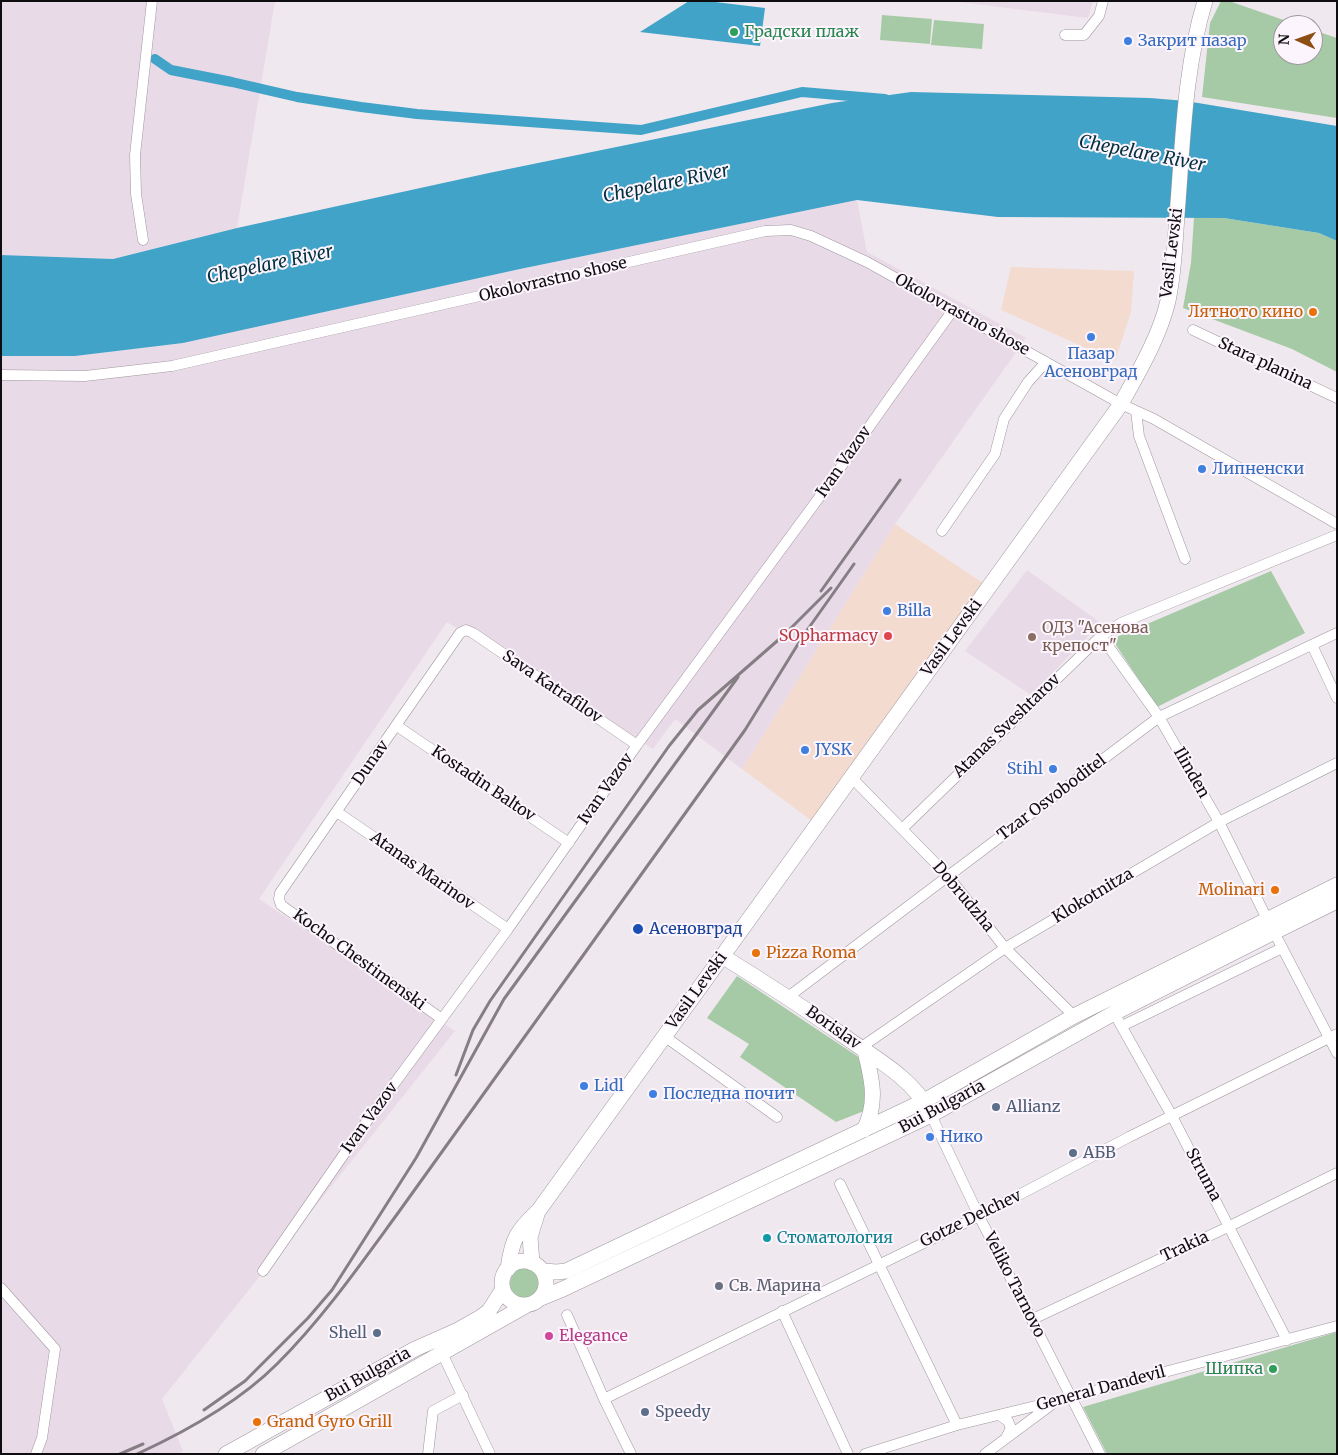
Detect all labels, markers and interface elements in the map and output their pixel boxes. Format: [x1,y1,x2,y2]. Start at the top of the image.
north arrow [1273,15,1323,65]
place label: Градски плаж [744,22,859,42]
marker: Градски плаж [728,26,740,38]
place label: Закрит пазар [1138,31,1246,51]
text: N [1275,34,1293,45]
marker: Закрит пазар [1122,35,1134,47]
water label: Chepelare River [1077,131,1207,177]
water label: Chepelare River [601,160,731,208]
street label: Vasil Levski [1157,207,1187,299]
water label: Chepelare River [205,241,335,289]
street label: Okolovrastno shose [477,254,629,306]
street label: Okolovrastno shose [891,270,1033,360]
place label: Лятното кино [1188,302,1303,322]
marker: Лятното кино [1307,306,1319,318]
marker: Пазар Асеновград [1085,331,1097,343]
street label: Stara planina [1215,334,1315,394]
place label: Пазар Асеновград [1044,344,1138,382]
street label: Ivan Vazov [812,423,876,501]
place label: Липненски [1212,459,1304,479]
marker: Липненски [1196,463,1208,475]
street label: Vasil Levski [918,596,986,680]
place label: Billa [897,601,931,621]
marker: Billa [881,605,893,617]
place label: ОДЗ "Асенова крепост" [1042,618,1149,656]
place label: SOpharmacy [779,626,878,646]
marker: SOpharmacy [882,630,894,642]
marker: ОДЗ "Асенова крепост" [1026,631,1038,643]
street label: Sava Katrafilov [499,647,605,727]
street label: Atanas Sveshtarov [949,670,1065,782]
street label: Dunav [349,737,393,789]
place label: JYSK [815,740,852,760]
street label: Kostadin Baltov [427,742,539,826]
marker: JYSK [799,744,811,756]
street label: Ilinden [1169,744,1213,802]
street label: Ivan Vazov [574,750,638,828]
street label: Tzar Osvoboditel [994,751,1110,845]
place label: Stihl [1007,759,1043,779]
marker: Stihl [1047,763,1059,775]
street label: Atanas Marinov [366,828,478,914]
street label: Dobrudzha [928,858,998,936]
street label: Klokotnitza [1049,864,1137,928]
place label: Molinari [1198,880,1265,900]
marker: Molinari [1269,884,1281,896]
street label: Kocho Chestimenski [289,905,429,1015]
place label: Асеновград [649,919,743,939]
marker: Асеновград [631,922,645,936]
place label: Pizza Roma [766,943,856,963]
marker: Pizza Roma [750,947,762,959]
street label: Vasil Levski [663,949,731,1033]
street label: Borislav [802,1002,864,1054]
place label: Lidl [594,1076,624,1096]
street label: Bui Bulgaria [896,1076,988,1138]
street label: Ivan Vazov [338,1079,402,1157]
marker: Lidl [578,1080,590,1092]
place label: Последна почит [663,1084,795,1104]
marker: Последна почит [647,1088,659,1100]
place label: Allianz [1006,1097,1060,1117]
marker: Allianz [990,1101,1002,1113]
place label: Нико [940,1127,983,1147]
marker: Нико [924,1131,936,1143]
place label: АБВ [1083,1143,1116,1163]
street label: Struma [1181,1145,1225,1205]
marker: АБВ [1067,1147,1079,1159]
street label: Gotze Delchev [917,1186,1025,1252]
place label: Стоматология [777,1228,893,1248]
street label: Trakia [1158,1228,1212,1266]
street label: Veliko Tarnovo [979,1229,1049,1341]
marker: Стоматология [761,1232,773,1244]
place label: Св. Марина [729,1276,821,1296]
marker: Св. Марина [713,1280,725,1292]
place label: Shell [329,1323,367,1343]
place label: Elegance [559,1326,628,1346]
marker: Shell [371,1327,383,1339]
marker: Elegance [543,1330,555,1342]
street label: Bui Bulgaria [322,1344,414,1406]
place label: Шипка [1205,1359,1263,1379]
street label: General Dandevil [1035,1363,1167,1415]
marker: Шипка [1267,1363,1279,1375]
place label: Speedy [655,1402,711,1422]
marker: Speedy [639,1406,651,1418]
place label: Grand Gyro Grill [267,1412,392,1432]
marker: Grand Gyro Grill [251,1416,263,1428]

